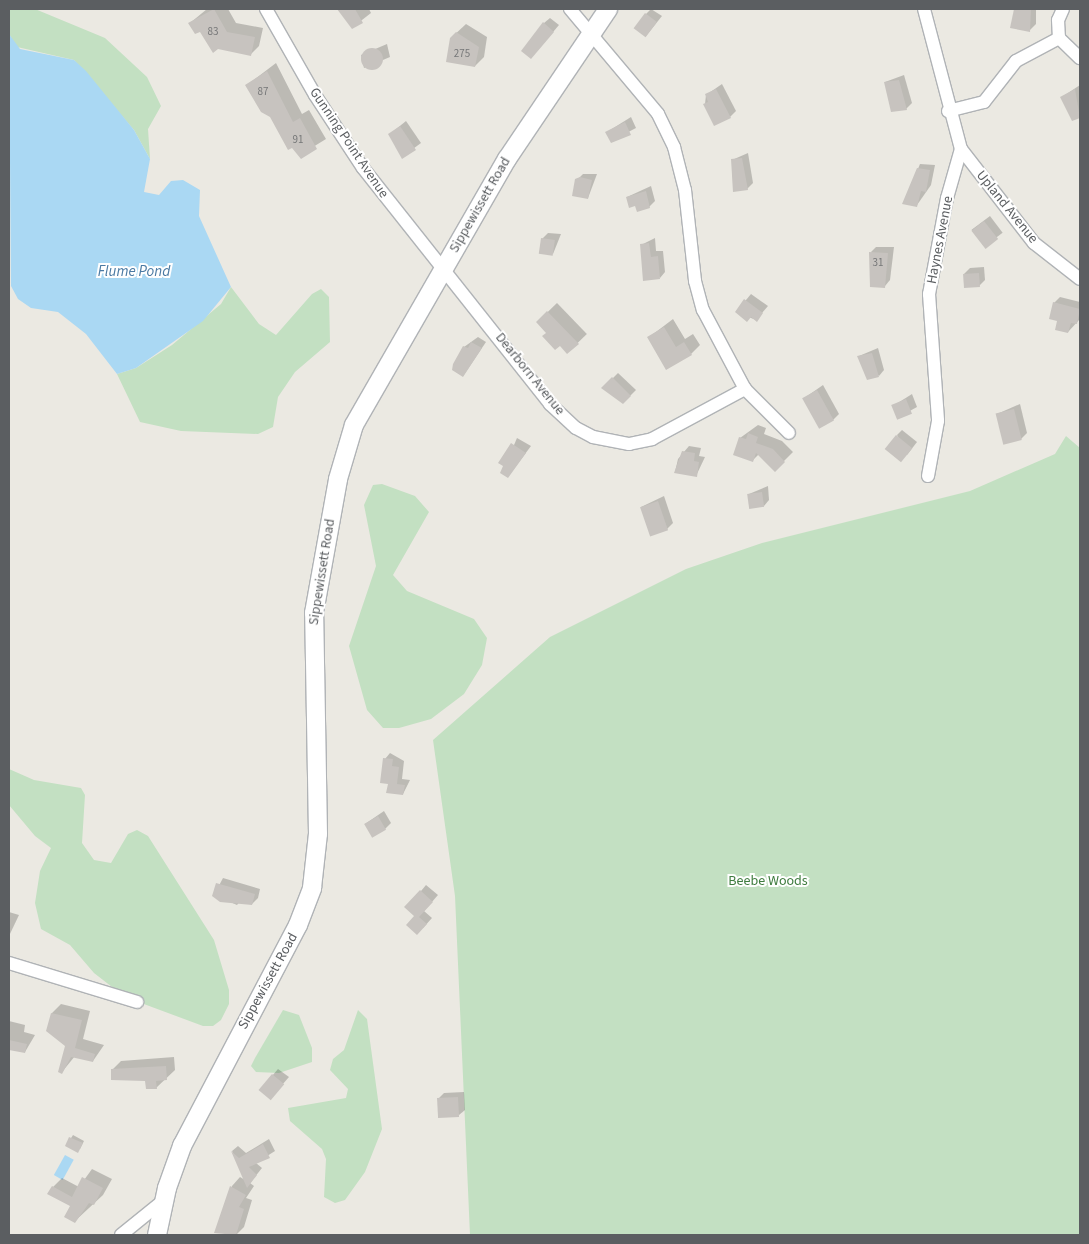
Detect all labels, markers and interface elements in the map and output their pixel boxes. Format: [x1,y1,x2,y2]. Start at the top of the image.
house number: 83 [208,25,218,39]
house number: 275 [454,47,470,61]
house number: 87 [258,85,268,99]
street label: Gunning Point Avenue [306,85,392,201]
house number: 91 [293,133,303,147]
street label: Sippewissett Road [446,154,514,256]
street label: Upland Avenue [973,167,1041,247]
street label: Haynes Avenue [923,195,957,285]
house number: 31 [873,256,883,270]
water label: Flume Pond [98,263,170,281]
street label: Dearborn Avenue [492,329,568,419]
street label: Sippewissett Road [305,518,339,626]
park label: Beebe Woods [728,873,808,889]
street label: Sippewissett Road [235,930,301,1032]

